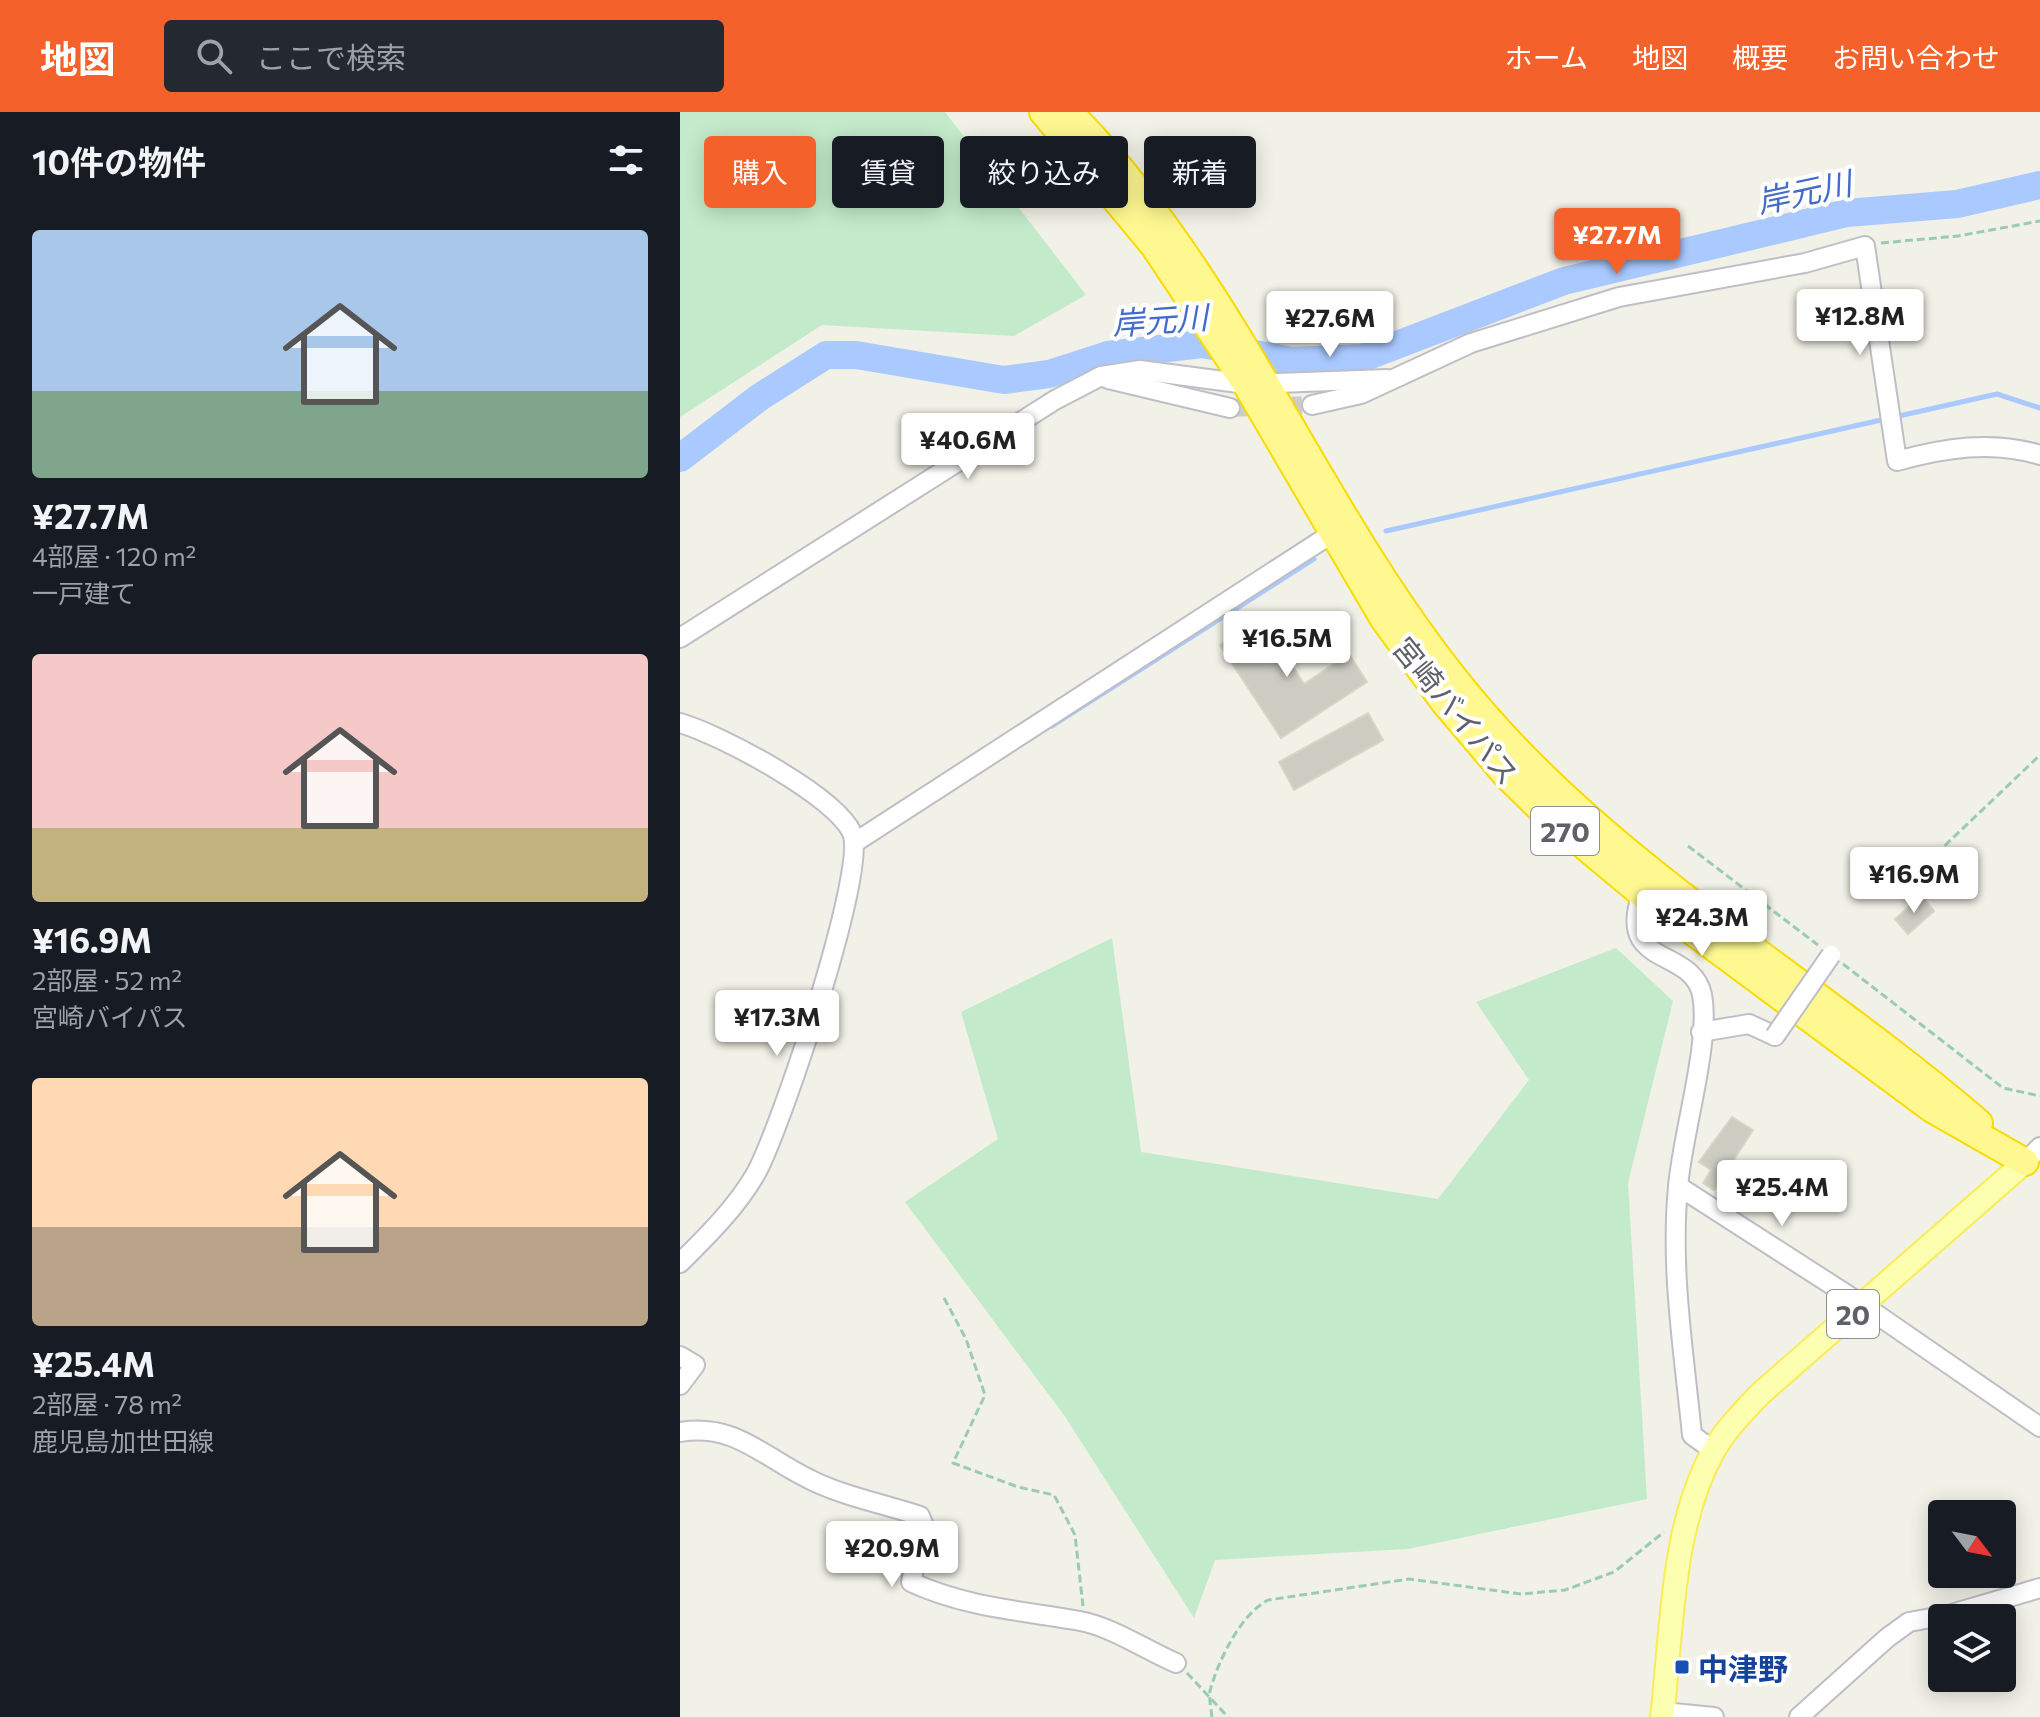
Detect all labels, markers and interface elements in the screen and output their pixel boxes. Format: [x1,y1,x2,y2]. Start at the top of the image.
search box [164,20,724,92]
text: 地図 [40,34,116,81]
icon: search [192,34,236,78]
text: ここで検索 [256,38,406,75]
text: ホーム [1505,40,1588,74]
text: 地図 [1632,40,1688,74]
text: 概要 [1732,40,1788,74]
text: お問い合わせ [1832,40,2000,74]
chip: 購入 [704,136,816,208]
chip: 賃貸 [832,136,944,208]
chip: 絞り込み [960,136,1128,208]
chip: 新着 [1144,136,1256,208]
icon: filters [604,138,648,182]
text: 10件の物件 [32,140,206,182]
water label: 岸元川 [1753,161,1858,221]
pin: ¥27.7M [1552,208,1682,276]
text: ¥27.7M [1572,218,1662,249]
icon: home [268,282,412,426]
pin: ¥12.8M [1795,289,1925,357]
pin: ¥27.6M [1265,291,1395,359]
water label: 岸元川 [1111,295,1212,342]
text: ¥12.8M [1815,299,1905,330]
text: ¥27.6M [1284,301,1376,332]
pin: ¥40.6M [903,413,1033,481]
text: ¥40.6M [919,423,1017,454]
text: ¥27.7M [32,494,149,536]
text: 4部屋 · 120 m² [32,540,196,571]
text: 一戸建て [32,577,136,608]
pin: ¥16.5M [1222,611,1352,679]
text: ¥16.5M [1241,621,1333,652]
street label: 宮崎バイパス [1386,629,1528,791]
icon: home [268,706,412,850]
road number: 270 [1531,807,1599,855]
pin: ¥16.9M [1849,847,1979,915]
text: ¥16.9M [1868,857,1960,888]
pin: ¥24.3M [1637,890,1767,958]
text: ¥24.3M [1655,900,1749,931]
text: ¥16.9M [32,918,152,960]
text: 2部屋 · 52 m² [32,964,182,995]
pin: ¥17.3M [712,990,842,1058]
text: ¥17.3M [733,1000,821,1031]
text: 宮崎バイパス [32,1001,187,1032]
icon: home [268,1130,412,1274]
pin: ¥25.4M [1717,1160,1847,1228]
text: ¥25.4M [1735,1170,1829,1201]
road number: 20 [1827,1290,1879,1338]
text: ¥25.4M [32,1342,155,1384]
text: 2部屋 · 78 m² [32,1388,182,1419]
text: 鹿児島加世田線 [32,1425,214,1456]
north arrow [1928,1500,2016,1588]
map controls [1928,1500,2016,1692]
pin: ¥20.9M [827,1521,957,1589]
text: ¥20.9M [844,1531,940,1562]
button: layers [1928,1604,2016,1692]
place label: 中津野 [1698,1649,1788,1686]
marker: 中津野 [1673,1658,1691,1676]

